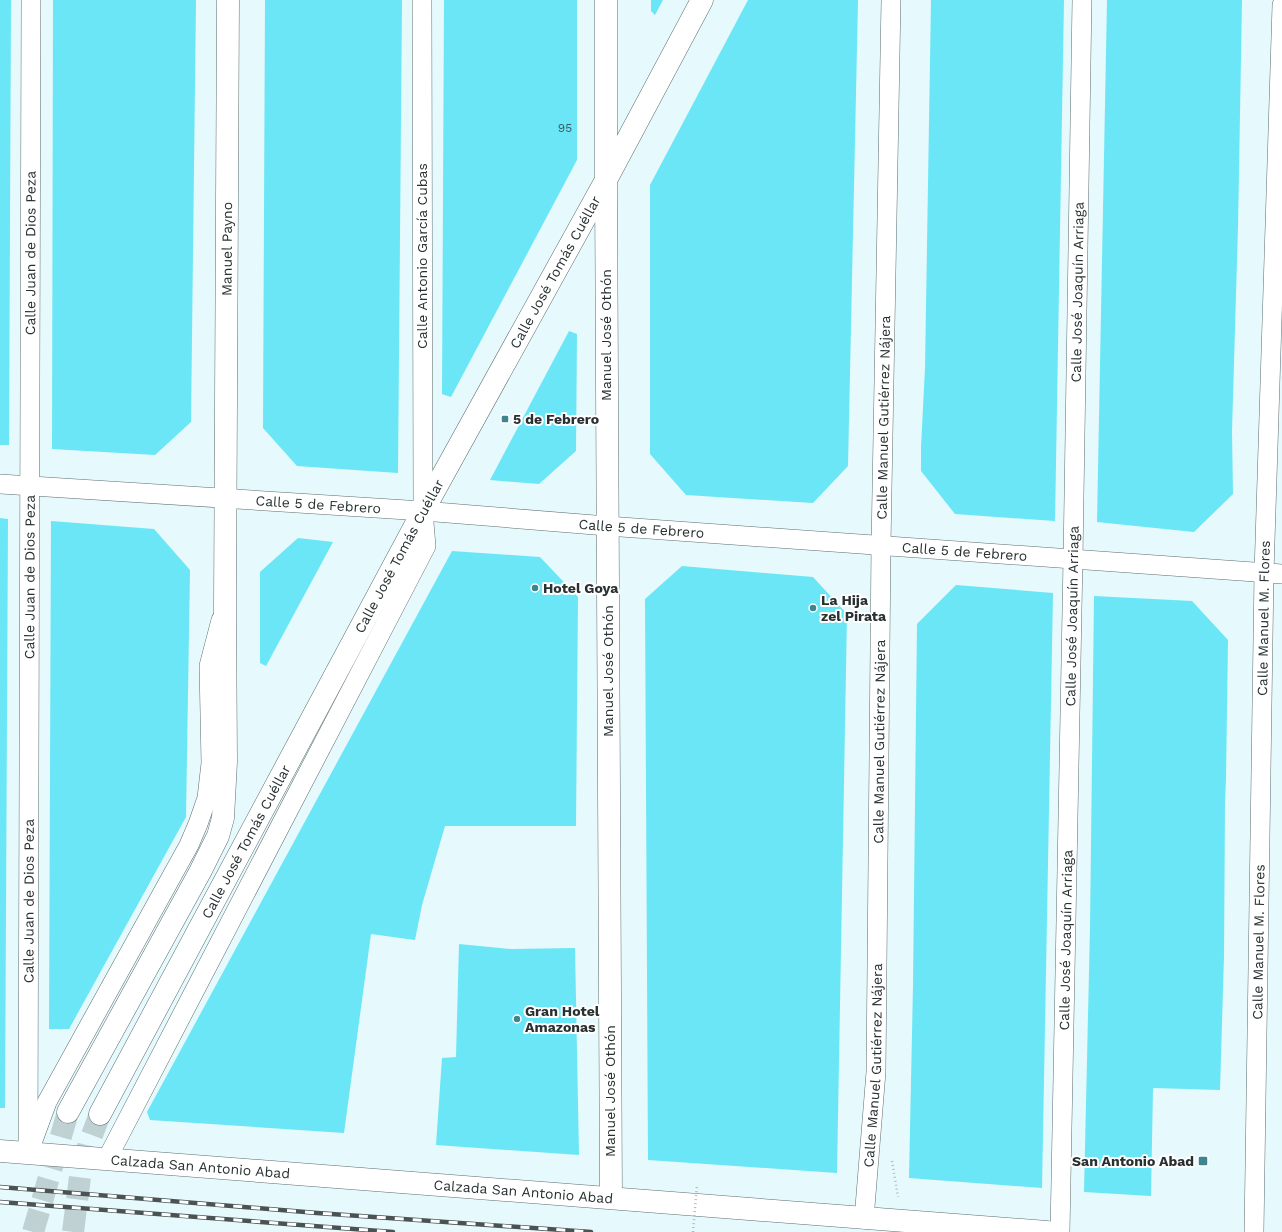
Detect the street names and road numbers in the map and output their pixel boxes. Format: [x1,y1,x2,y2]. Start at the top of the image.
street label: Calle Antonio García Cubas [414,163,430,349]
street label: Calle Juan de Dios Peza [22,171,39,335]
street label: Calle José Tomás Cuéllar [506,193,604,351]
street label: Manuel Payno [219,202,235,296]
street label: Calle José Joaquín Arriaga [1068,202,1087,383]
street label: Manuel José Othón [598,269,614,401]
street label: Calle Manuel Gutiérrez Nájera [873,315,893,520]
street label: Calle José Tomás Cuéllar [351,476,447,636]
street label: Calle 5 de Febrero [255,492,382,516]
street label: Calle Juan de Dios Peza [21,495,38,659]
street label: Calle 5 de Febrero [578,516,705,541]
street label: Calle José Joaquín Arriaga [1062,526,1082,707]
street label: Calle 5 de Febrero [901,539,1028,564]
street label: Calle Manuel M. Flores [1254,540,1273,696]
street label: Manuel José Othón [600,605,616,737]
street label: Calle Manuel Gutiérrez Nájera [870,639,888,844]
street label: Calle José Tomás Cuéllar [198,762,294,921]
street label: Calle Juan de Dios Peza [20,819,37,983]
street label: Calle José Joaquín Arriaga [1056,849,1075,1031]
street label: Calle Manuel M. Flores [1249,864,1268,1020]
street label: Calle Manuel Gutiérrez Nájera [860,963,885,1168]
street label: Manuel José Othón [602,1025,618,1157]
street label: Calzada San Antonio Abad [110,1152,291,1181]
street label: Calzada San Antonio Abad [433,1177,614,1206]

